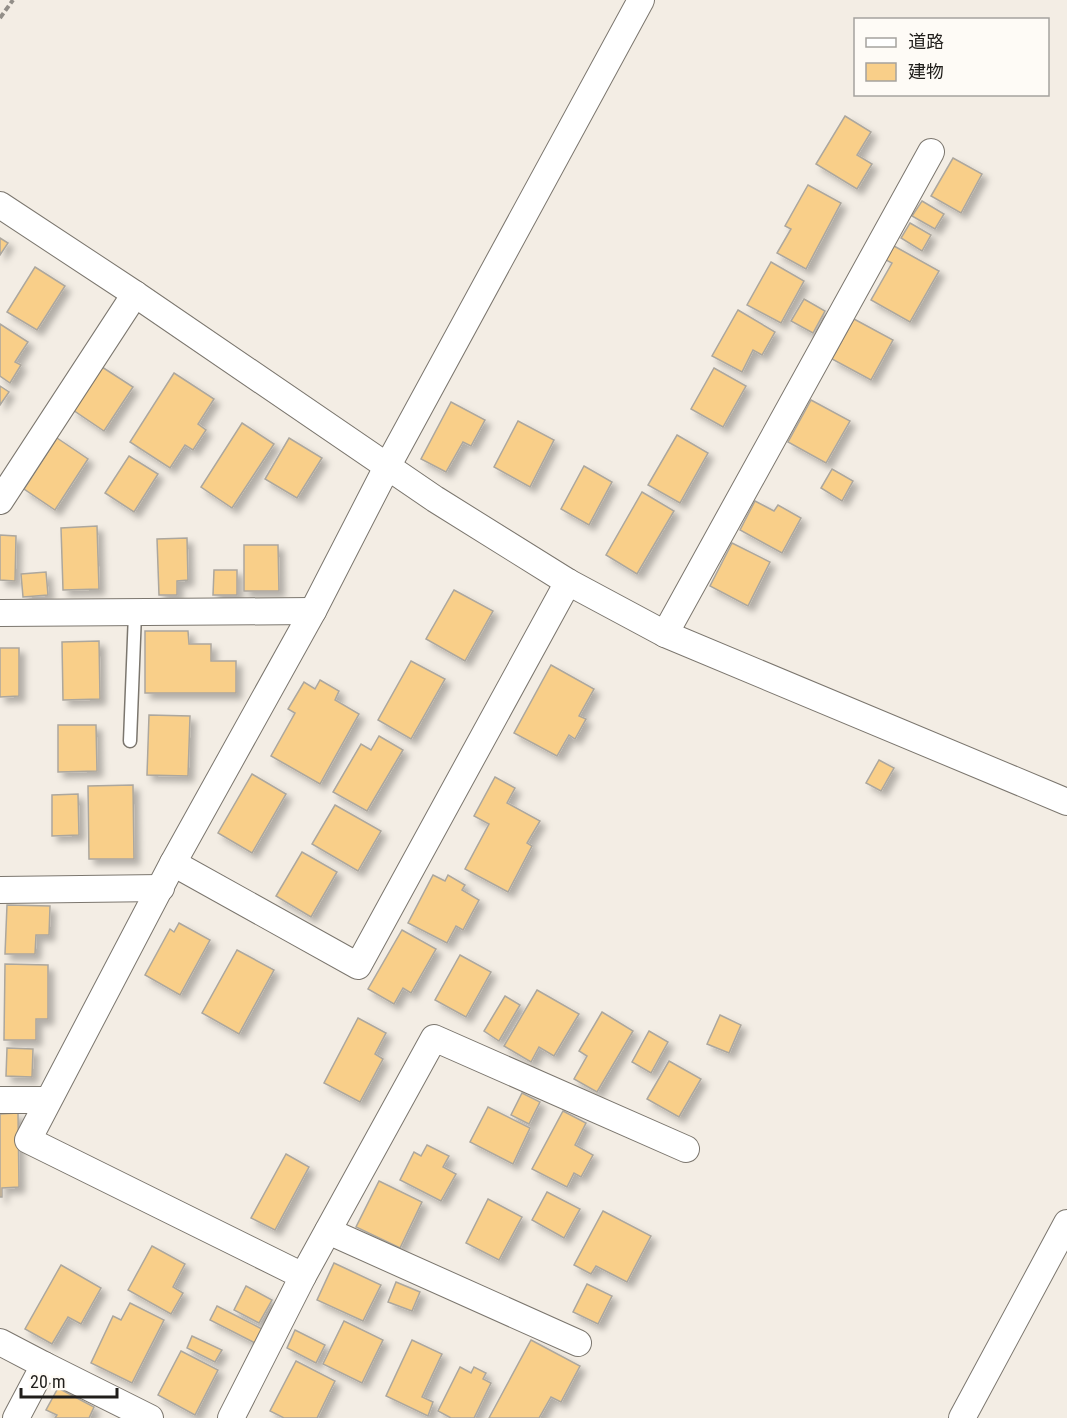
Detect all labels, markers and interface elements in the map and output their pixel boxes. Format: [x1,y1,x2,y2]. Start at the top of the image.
legend [854,18,1049,96]
text: 道路 [908,31,944,52]
text: 建物 [908,61,944,82]
scale bar [21,1361,117,1399]
text: 20 m [30,1371,65,1392]

